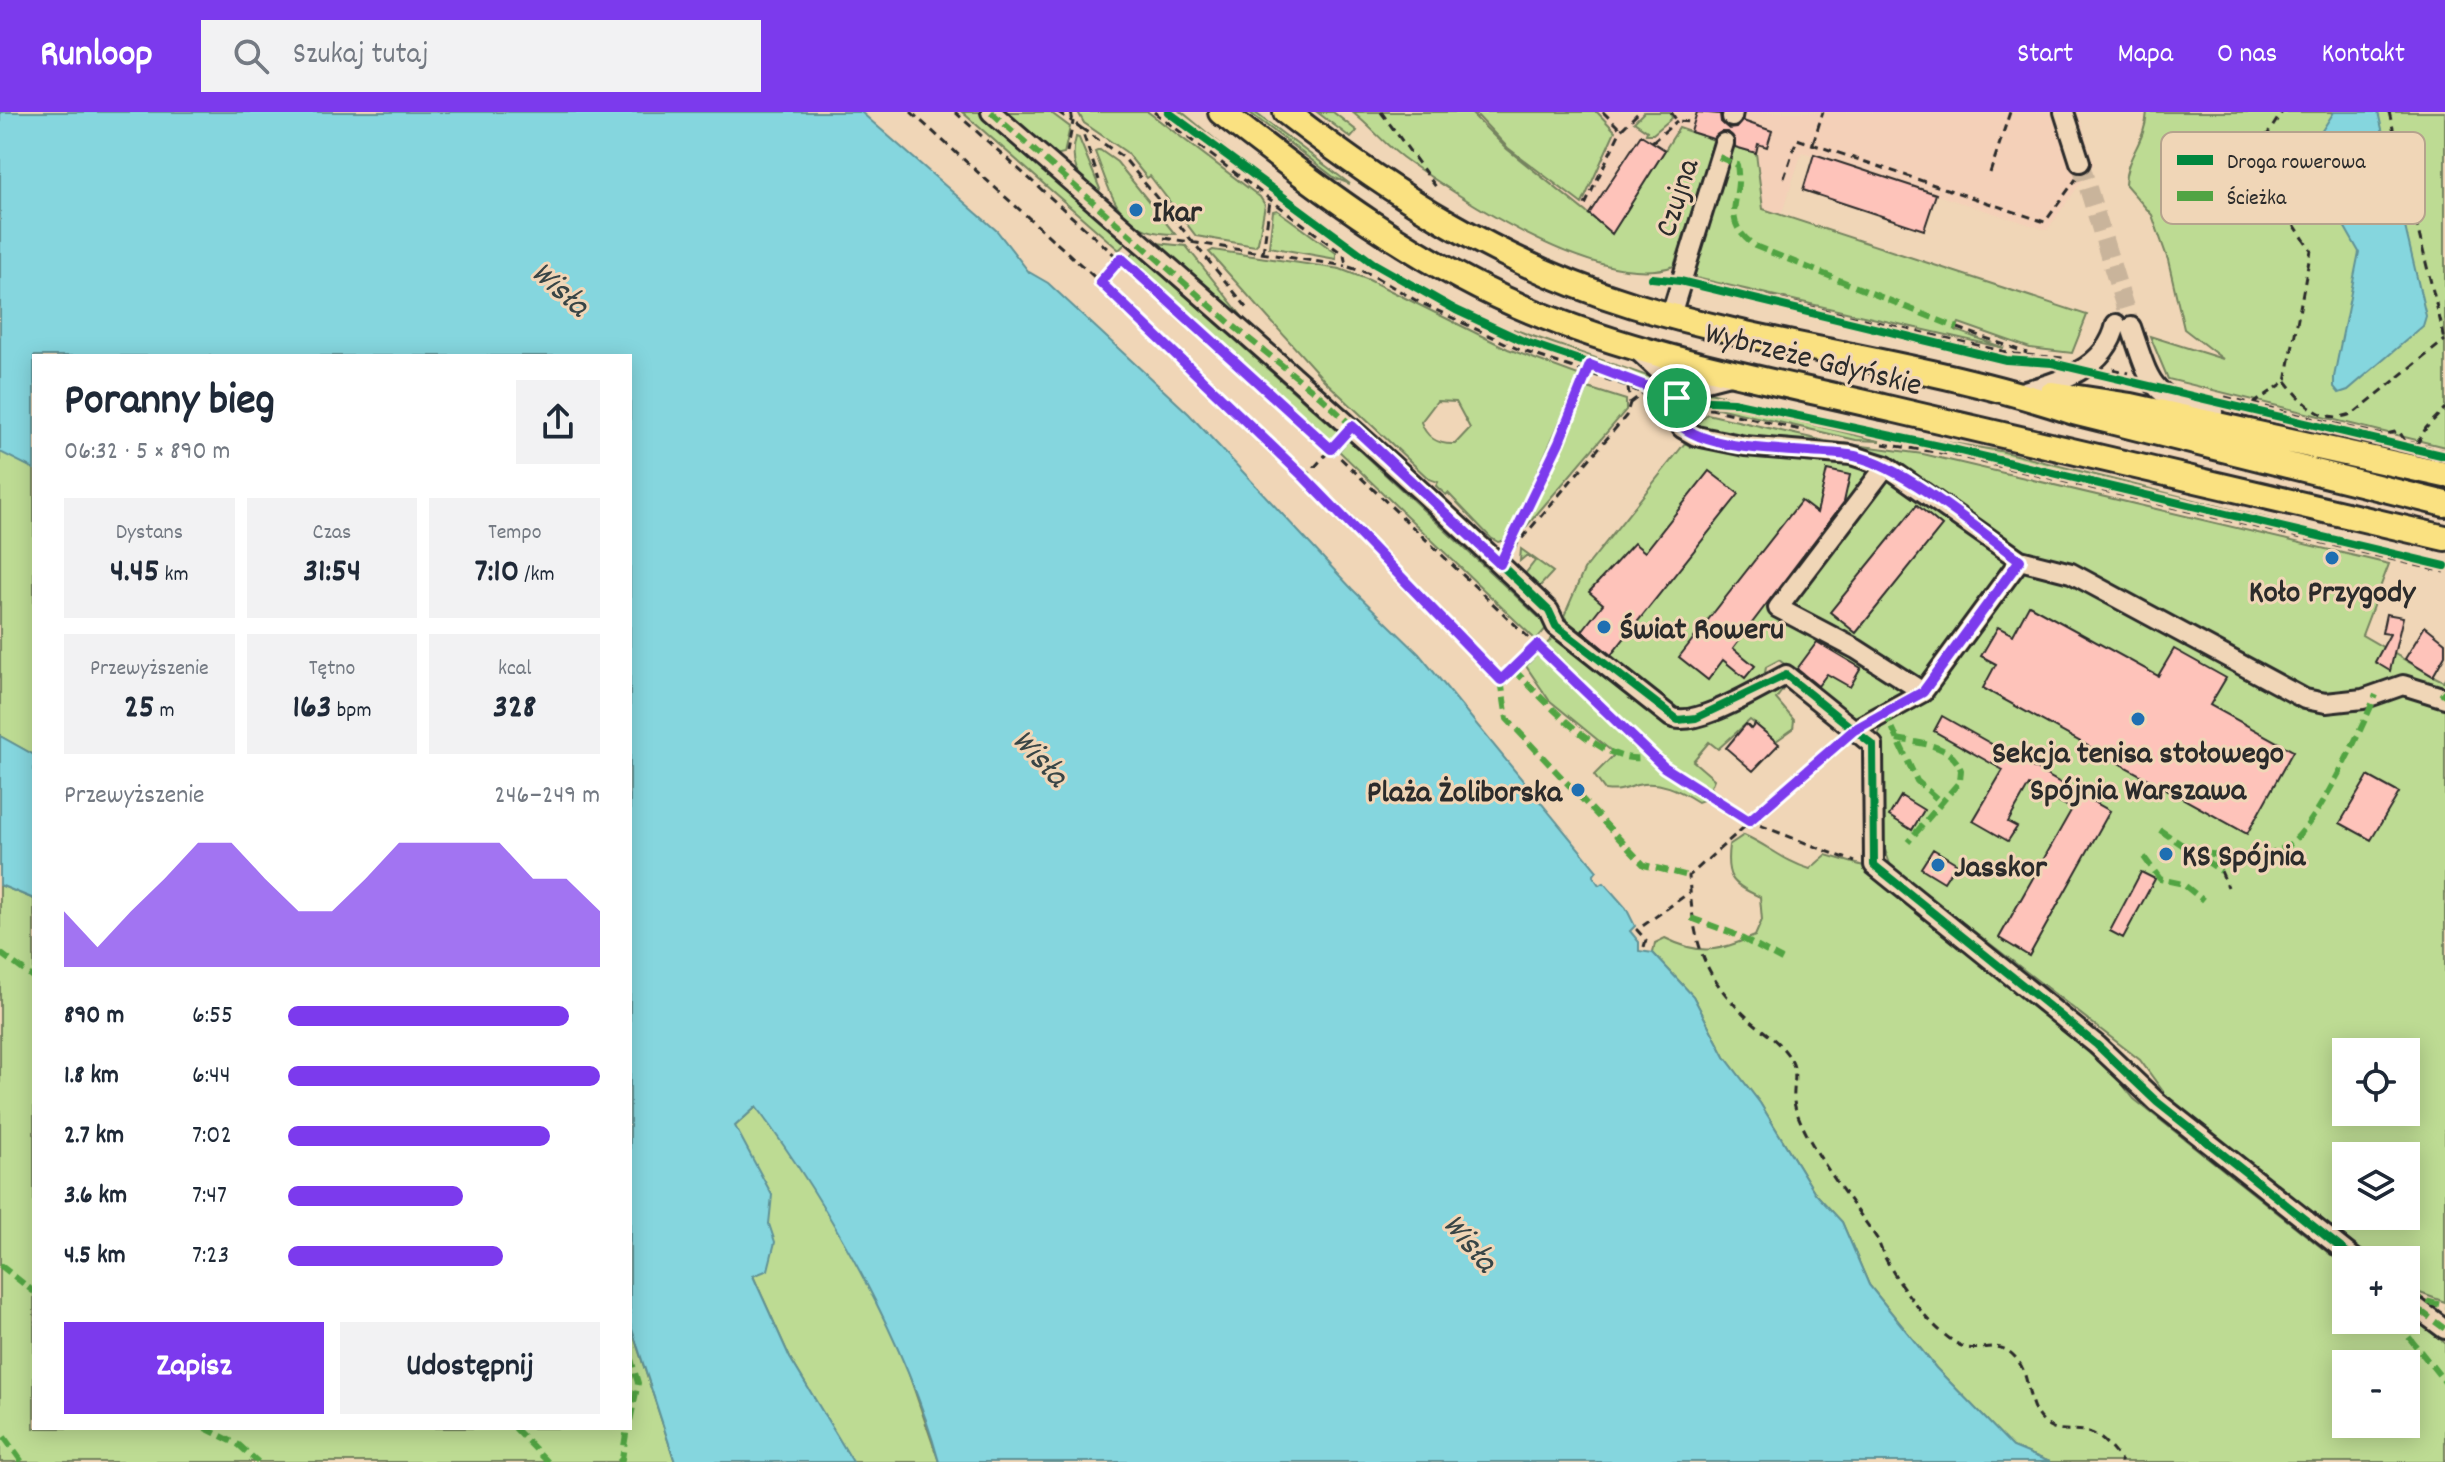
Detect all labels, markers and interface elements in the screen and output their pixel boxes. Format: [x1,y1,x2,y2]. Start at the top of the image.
search box [201,20,761,92]
text: Runloop [40,29,153,84]
icon: search [229,34,273,78]
text: Szukaj tutaj [293,35,429,78]
text: Start [2017,36,2073,76]
text: Mapa [2117,36,2173,76]
text: O nas [2217,36,2277,76]
text: Kontakt [2321,36,2405,76]
legend [2161,132,2425,224]
text: Droga rowerowa [2227,148,2366,179]
street label: Czujna [1646,152,1714,244]
text: Ścieżka [2227,184,2287,215]
place label: Ikar [1152,192,1203,238]
marker: Ikar [1127,201,1145,219]
water label: Wisła [518,251,600,332]
street label: Wybrzeże Gdyńskie [1699,313,1926,411]
pin [1643,364,1711,432]
text: Poranny bieg [64,372,275,435]
icon: arrive [1655,376,1699,420]
button: share [516,380,600,464]
text: 06:32 · 5 × 890 m [64,434,230,471]
text: Dystans [116,518,183,549]
text: Czas [313,518,351,549]
text: Tempo [488,518,541,549]
text: 4.45 [110,549,160,598]
text: 31:54 [303,549,361,598]
text: 7:10 [475,549,519,598]
marker: Koło Przygody [2323,549,2341,567]
text: km [160,560,189,591]
text: /km [519,560,555,591]
place label: Koło Przygody [2249,572,2416,618]
place label: Świat Roweru [1620,609,1784,655]
marker: Świat Roweru [1595,618,1613,636]
text: Przewyższenie [90,654,209,685]
text: Tętno [309,654,355,685]
text: kcal [498,654,531,685]
text: 25 [124,685,155,734]
text: 163 [292,685,332,734]
text: 328 [493,685,536,734]
text: m [155,696,175,727]
text: bpm [332,696,372,727]
marker: Sekcja tenisa stołowego Spójnia Warszawa [2129,710,2147,728]
water label: Wisła [998,719,1079,802]
place label: Sekcja tenisa stołowego Spójnia Warszawa [1992,733,2284,816]
place label: Plaża Żoliborska [1367,772,1563,818]
text: Przewyższenie [64,778,204,815]
text: 246–249 m [494,778,600,815]
marker: Plaża Żoliborska [1569,781,1587,799]
place label: KS Spójnia [2182,836,2306,882]
marker: KS Spójnia [2157,845,2175,863]
place label: Jasskor [1954,847,2048,893]
marker: Jasskor [1929,856,1947,874]
text: 890 m [64,998,124,1035]
text: 6:55 [192,998,233,1035]
map controls [2332,1038,2420,1438]
button: locate [2332,1038,2420,1126]
text: 1.8 km [64,1058,119,1095]
text: 6:44 [192,1058,231,1095]
text: 2.7 km [64,1118,124,1155]
text: 7:02 [192,1118,232,1155]
button: layers [2332,1142,2420,1230]
text: 3.6 km [64,1178,127,1215]
text: 7:47 [192,1178,227,1215]
water label: Wisła [1428,1204,1509,1287]
text: 4.5 km [64,1238,126,1275]
text: 7:23 [192,1238,229,1275]
button: + [2332,1246,2420,1334]
button: Zapisz [64,1322,324,1414]
button: Udostępnij [340,1322,600,1414]
button: − [2332,1350,2420,1438]

